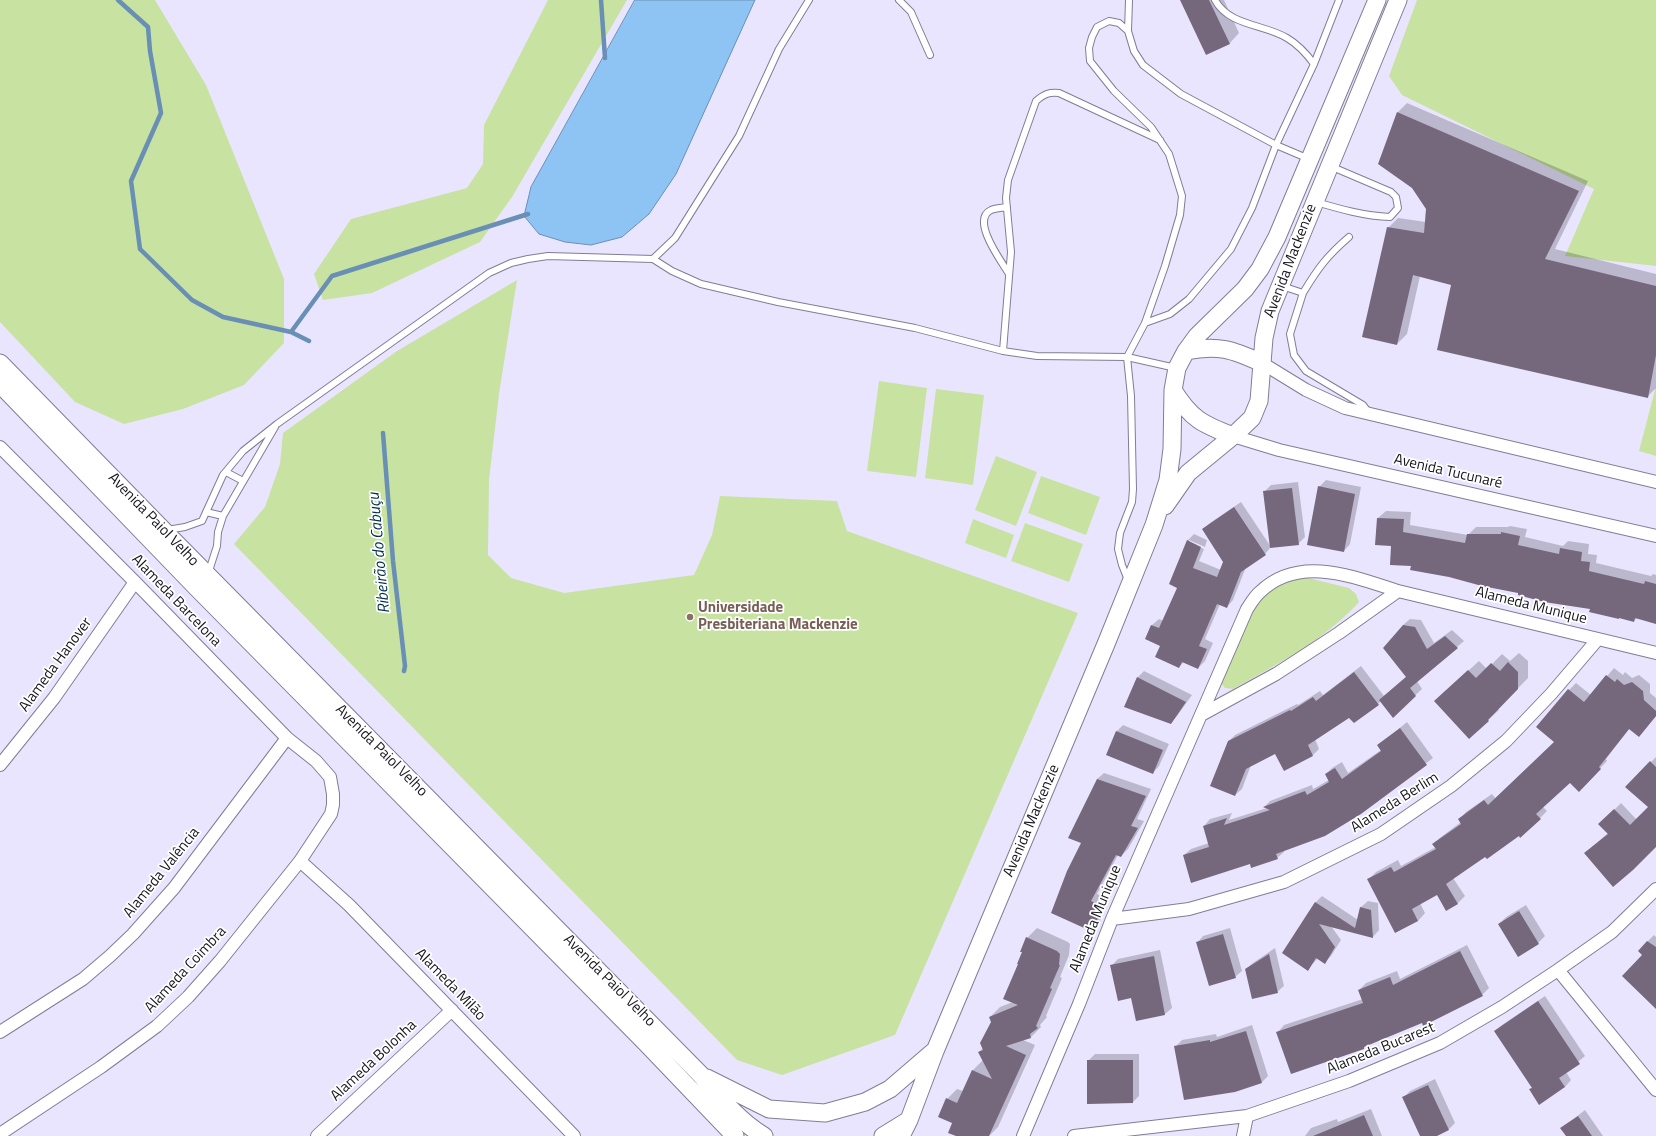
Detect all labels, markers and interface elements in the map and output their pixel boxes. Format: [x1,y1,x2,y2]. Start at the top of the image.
street label: Avenida Mackenzie [1261,202,1321,320]
street label: Avenida Tucunaré [1392,451,1504,493]
street label: Avenida Paiol Velho [104,470,202,570]
water label: Ribeirão do Cabuçu [365,492,395,614]
street label: Alameda Barcelona [127,551,225,651]
street label: Alameda Munique [1473,583,1589,629]
place label: Universidade Presbiteriana Mackenzie [698,599,858,634]
marker: Universidade Presbiteriana Mackenzie [685,612,695,622]
street label: Alameda Hanover [16,614,96,716]
street label: Avenida Paiol Velho [331,701,431,801]
street label: Avenida Mackenzie [1000,762,1064,880]
street label: Alameda Berlim [1348,769,1442,837]
street label: Alameda Valência [120,824,204,922]
street label: Alameda Munique [1066,863,1126,975]
street label: Alameda Coimbra [142,923,230,1017]
street label: Avenida Paiol Velho [559,931,659,1031]
street label: Alameda Milão [411,945,489,1025]
street label: Alameda Bolonha [327,1017,421,1105]
street label: Alameda Bucarest [1324,1019,1438,1079]

